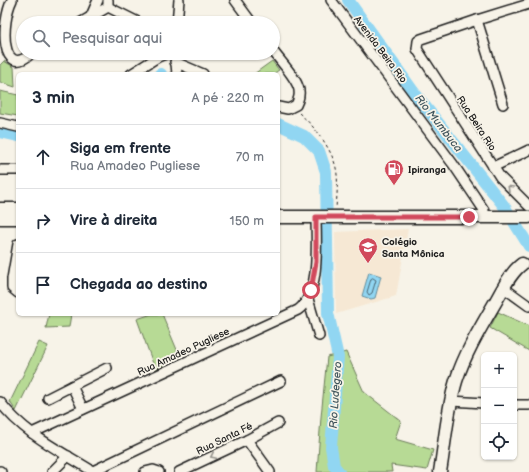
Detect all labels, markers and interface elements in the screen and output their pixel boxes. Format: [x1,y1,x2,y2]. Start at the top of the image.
street label: Avenida Beira Rio [351,14,409,86]
search box [16,16,280,60]
icon: search [30,27,52,49]
text: Pesquisar aqui [62,29,162,48]
text: 3 min [32,88,75,108]
text: A pé · 220 m [191,90,264,106]
water label: Rio Mumbuca [412,92,465,154]
street label: Rua Beira Rio [454,94,499,154]
text: Siga em frente [70,139,171,158]
icon: ahead [32,146,54,168]
text: 70 m [236,149,264,165]
text: Rua Amadeo Pugliese [70,158,200,174]
fuel station icon: Ipiranga [383,158,405,186]
place label: Ipiranga [408,164,446,176]
one-way arrow [507,185,515,192]
route end [460,208,478,226]
icon: right [32,210,54,232]
text: Vire à direita [70,211,157,230]
text: 150 m [230,213,264,229]
school or university icon: Colégio Santa Mônica [357,236,379,264]
place label: Colégio Santa Mônica [382,236,445,260]
icon: arrive [32,274,54,296]
text: Chegada ao destino [70,275,208,294]
route start [302,281,320,299]
street label: Rua Amadeo Pugliese [136,325,231,379]
map controls [481,352,517,460]
button: + [481,352,517,388]
water label: Rio Ludegero [327,360,344,429]
button: − [481,388,517,424]
street label: Rua Santa Fé [194,420,254,458]
button: locate [481,424,517,460]
one-way arrow [210,451,218,459]

